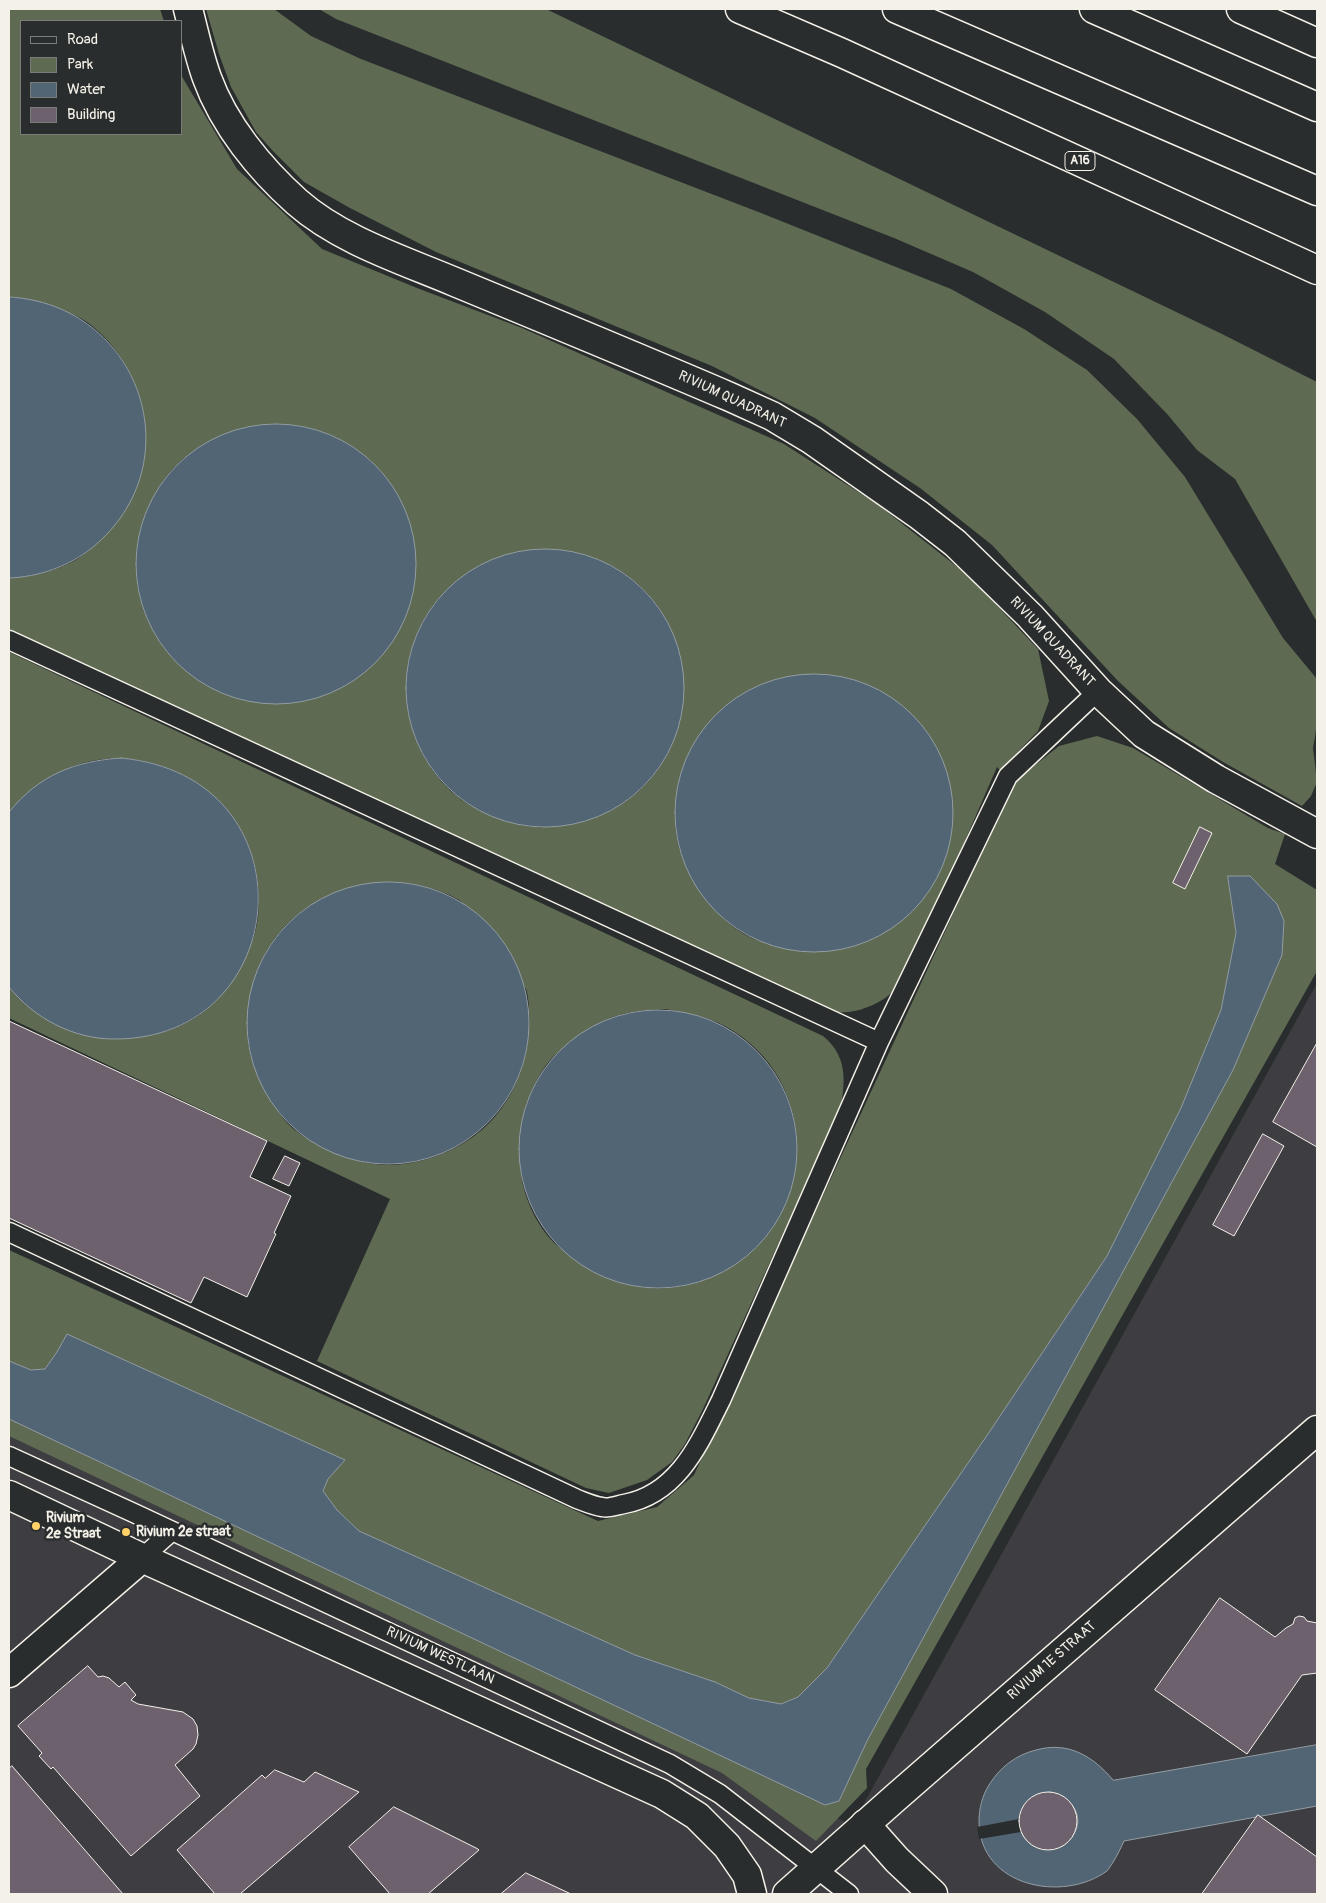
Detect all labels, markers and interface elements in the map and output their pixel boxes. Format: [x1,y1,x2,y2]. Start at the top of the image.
legend [20,20,182,135]
text: Road [67,30,98,49]
text: Park [67,55,93,74]
text: Water [67,80,105,99]
text: Building [67,105,115,124]
road number: A16 [1065,152,1095,170]
street label: RIVIUM QUADRANT [675,368,789,432]
street label: RIVIUM QUADRANT [1006,594,1098,690]
place label: Rivium 2e Straat [46,1510,101,1542]
marker: Rivium 2e Straat [30,1520,42,1532]
place label: Rivium 2e straat [136,1524,231,1540]
marker: Rivium 2e straat [120,1526,132,1538]
street label: RIVIUM 1E STRAAT [1004,1618,1100,1704]
street label: RIVIUM WESTLAAN [383,1624,497,1688]

